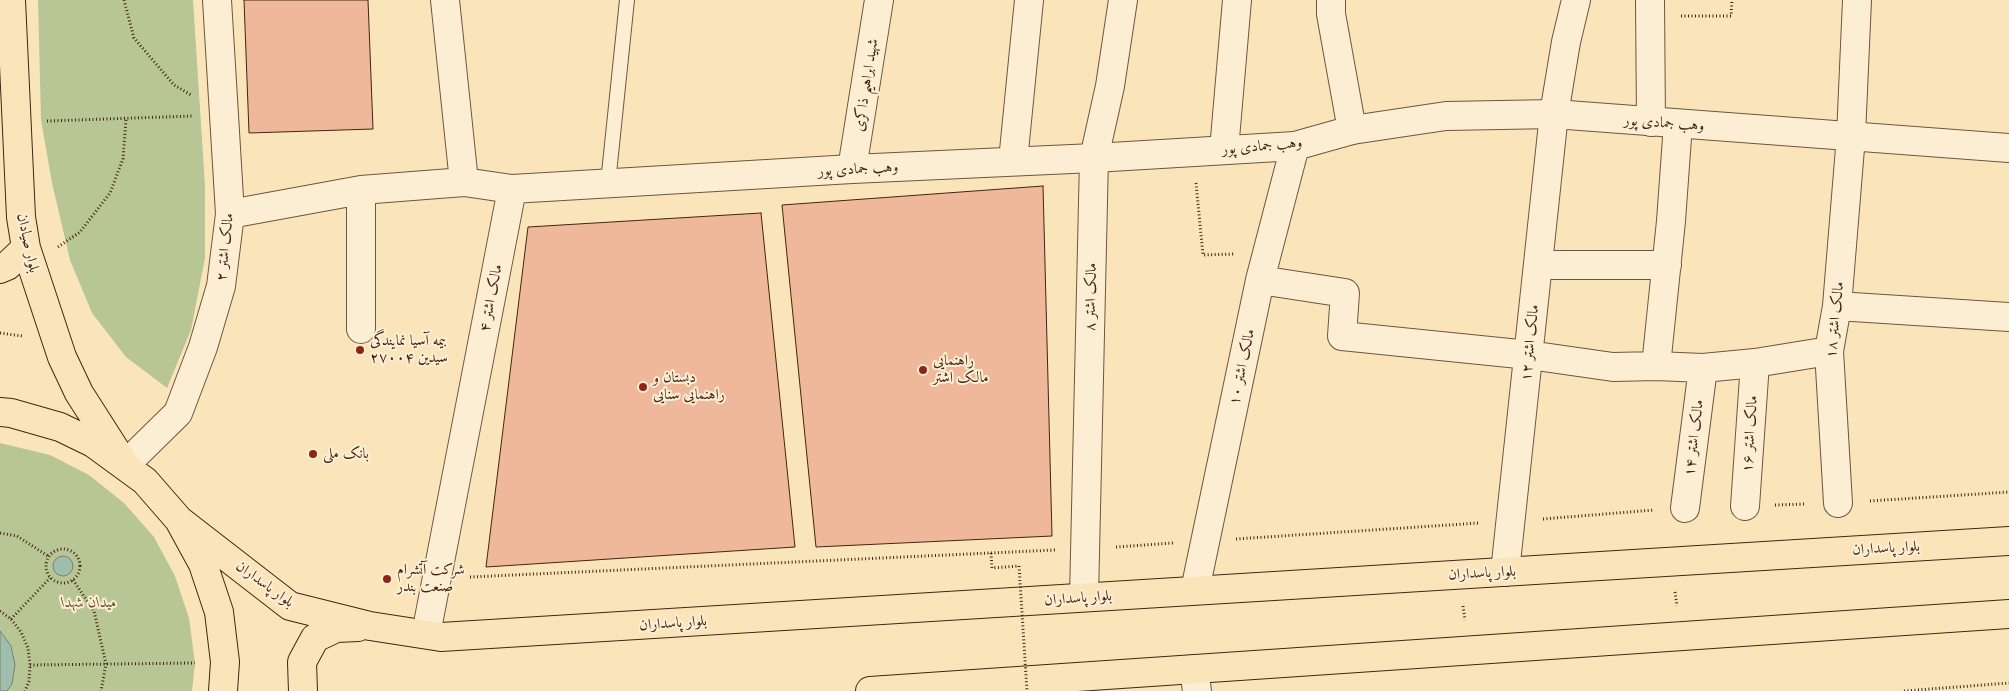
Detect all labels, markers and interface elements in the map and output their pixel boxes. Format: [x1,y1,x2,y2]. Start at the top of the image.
street label: شهید ابراهیم ذاکری [850,37,882,133]
street label: وهب جمادی پور [1623,111,1705,135]
street label: وهب جمادی پور [1221,134,1303,158]
street label: وهب جمادی پور [817,158,899,180]
street label: بلوار صیادان [13,211,43,275]
street label: مالک اشتر ۲ [212,212,238,282]
street label: مالک اشتر ۴ [476,263,506,333]
street label: مالک اشتر ۸ [1081,263,1101,331]
street label: مالک اشتر ۱۸ [1822,281,1848,359]
street label: مالک اشتر ۱۲ [1517,304,1543,382]
street label: مالک اشتر ۱۰ [1225,327,1259,407]
place label: بیمه آسیا نمایندگی سیدین ۲۷۰۰۴ [370,332,448,367]
marker: بیمه آسیا نمایندگی سیدین ۲۷۰۰۴ [354,344,366,356]
place label: راهنمایی مالک اشتر [933,352,989,387]
marker: راهنمایی مالک اشتر [917,364,929,376]
place label: دبستان و راهنمایی سنایی [653,369,725,404]
marker: دبستان و راهنمایی سنایی [637,381,649,393]
street label: مالک اشتر ۱۶ [1738,395,1762,473]
street label: مالک اشتر ۱۴ [1680,399,1708,477]
place label: بانک ملی [323,445,369,463]
marker: بانک ملی [307,448,319,460]
street label: بلوار پاسداران [1852,537,1920,559]
street label: بلوار پاسداران [232,557,298,611]
place label: شرکت آتشرام صنعت بندر [397,561,465,596]
street label: بلوار پاسداران [1448,562,1516,584]
marker: شرکت آتشرام صنعت بندر [381,573,393,585]
street label: بلوار پاسداران [1044,587,1112,609]
park label: میدان شهدا [62,594,116,612]
street label: بلوار پاسداران [639,612,707,634]

